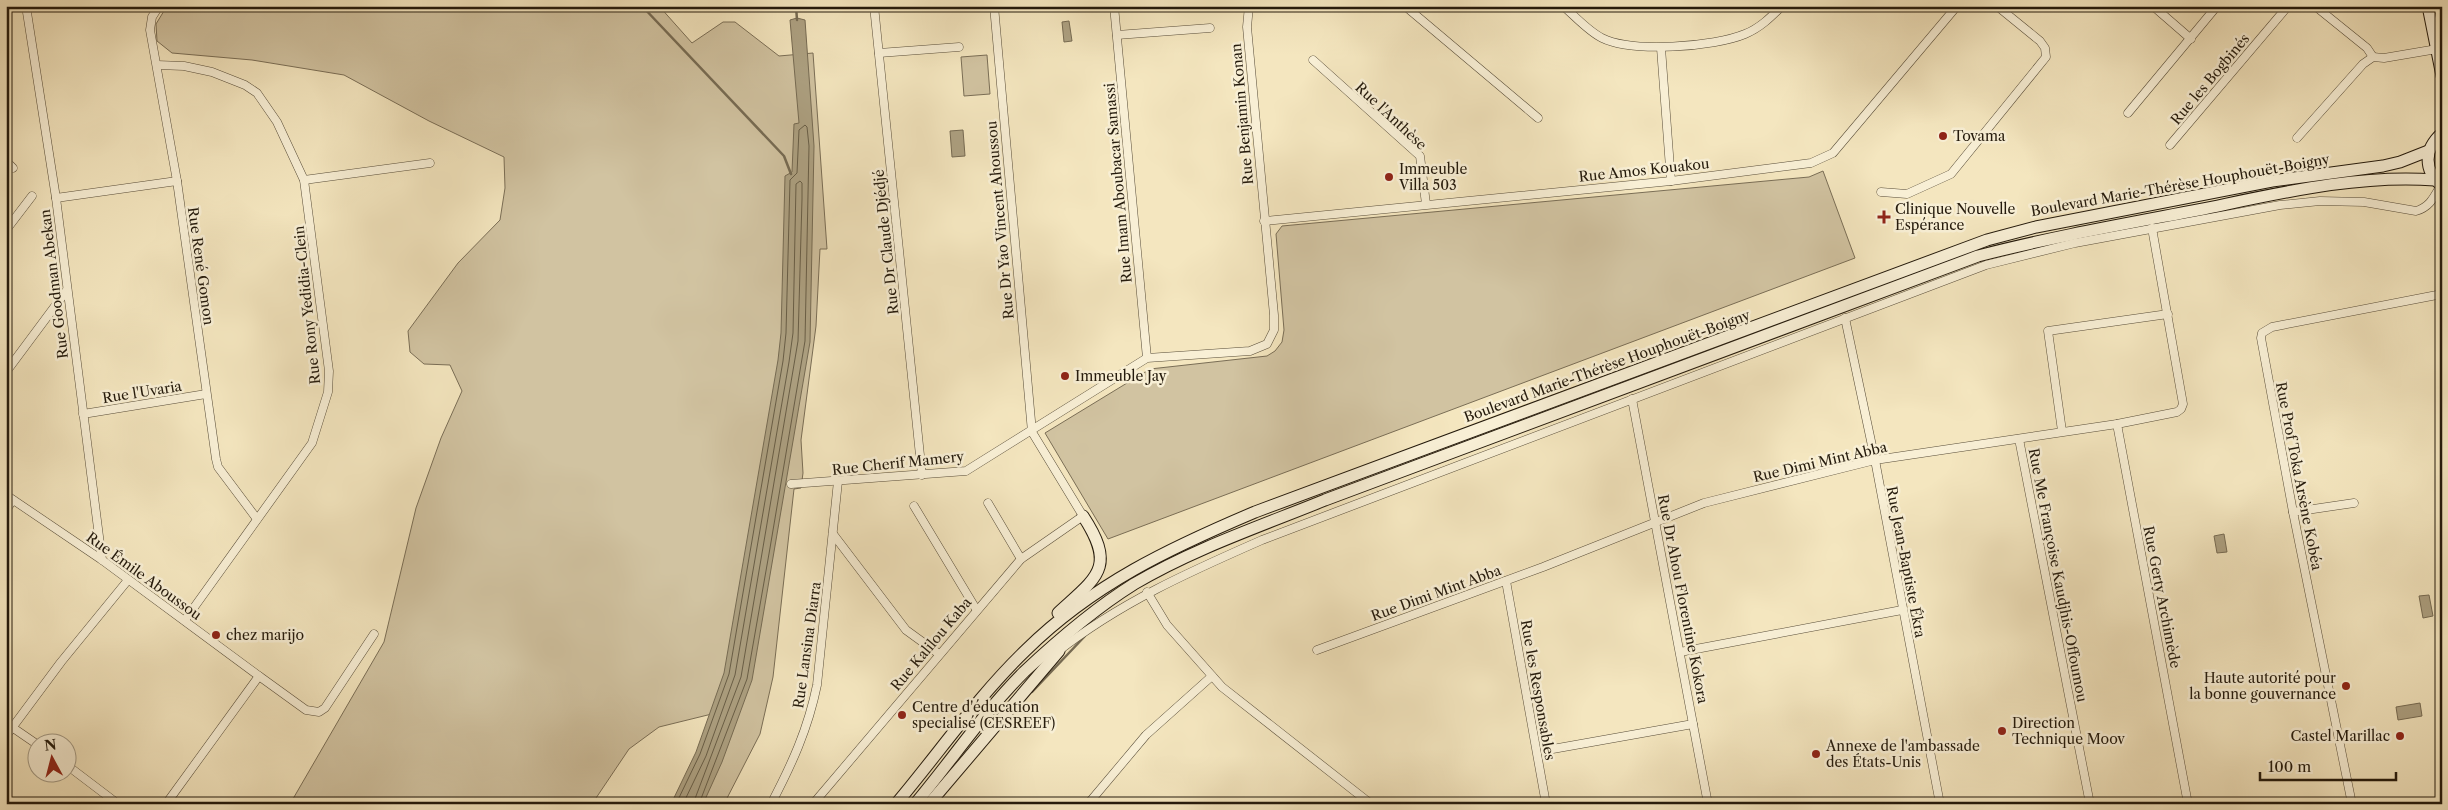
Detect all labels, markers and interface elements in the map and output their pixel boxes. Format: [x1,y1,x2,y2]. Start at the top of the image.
street label: Rue les Bogbinés [2167,30,2253,128]
street label: Rue Benjamin Konan [1227,42,1257,185]
street label: Rue l'Anthèse [1351,78,1431,154]
street label: Rue Imam Aboubacar Samassi [1100,82,1136,284]
street label: Rue Dr Yao Vincent Ahoussou [982,120,1018,320]
place label: Tovama [1953,127,2006,145]
marker: Tovama [1937,130,1949,142]
street label: Boulevard Marie-Thérèse Houphouët-Boigny [2029,150,2331,220]
street label: Rue Amos Kouakou [1578,154,1711,186]
place label: Immeuble Villa 503 [1398,160,1467,194]
street label: Rue Dr Claude Djédjé [869,168,903,315]
marker: Immeuble Villa 503 [1383,171,1395,183]
place label: Clinique Nouvelle Espérance [1895,200,2015,234]
street label: Rue René Gomon [184,206,218,326]
street label: Rue Goodman Abekan [36,208,72,360]
marker: Clinique Nouvelle Espérance [1877,210,1891,224]
street label: Rue Rony Yedidia-Clein [290,225,324,385]
street label: Boulevard Marie-Thérèse Houphouët-Boigny [1462,306,1753,426]
place label: Immeuble Jay [1075,367,1167,385]
marker: Immeuble Jay [1059,370,1071,382]
street label: Rue l'Uvaria [101,377,184,407]
street label: Rue Prof Toka Arsène Kobéa [2272,380,2326,572]
street label: Rue Dimi Mint Abba [1751,438,1889,486]
street label: Rue Me Françoise Kaudjhis-Offoumou [2025,446,2092,704]
street label: Rue Cherif Mamery [831,447,965,479]
street label: Rue Jean-Baptiste Ékra [1882,485,1930,640]
street label: Rue Dr Ahou Florentine Kokora [1654,493,1712,706]
street label: Rue Gerty Archimède [2139,524,2185,670]
street label: Rue Émile Aboussou [83,528,205,624]
street label: Rue Dimi Mint Abba [1369,561,1504,625]
street label: Rue Lansina Diarra [789,580,825,710]
street label: Rue Kalilou Kaba [887,593,976,694]
street label: Rue les Responsables [1517,618,1559,762]
place label: chez marijo [226,626,304,644]
marker: chez marijo [210,629,222,641]
place label: Haute autorité pour la bonne gouvernance [2189,669,2336,703]
marker: Haute autorité pour la bonne gouvernance [2340,680,2352,692]
place label: Centre d'éducation specialisé (CESREEF) [912,698,1055,732]
marker: Centre d'éducation specialisé (CESREEF) [896,709,908,721]
place label: Direction Technique Moov [2012,714,2125,748]
marker: Direction Technique Moov [1996,725,2008,737]
place label: Castel Marillac [2291,727,2390,745]
marker: Castel Marillac [2394,730,2406,742]
north arrow [28,732,78,782]
text: N [43,735,58,755]
place label: Annexe de l'ambassade des États-Unis [1825,737,1980,771]
marker: Annexe de l'ambassade des États-Unis [1810,748,1822,760]
scale bar [2260,750,2397,782]
text: 100 m [2268,757,2311,776]

